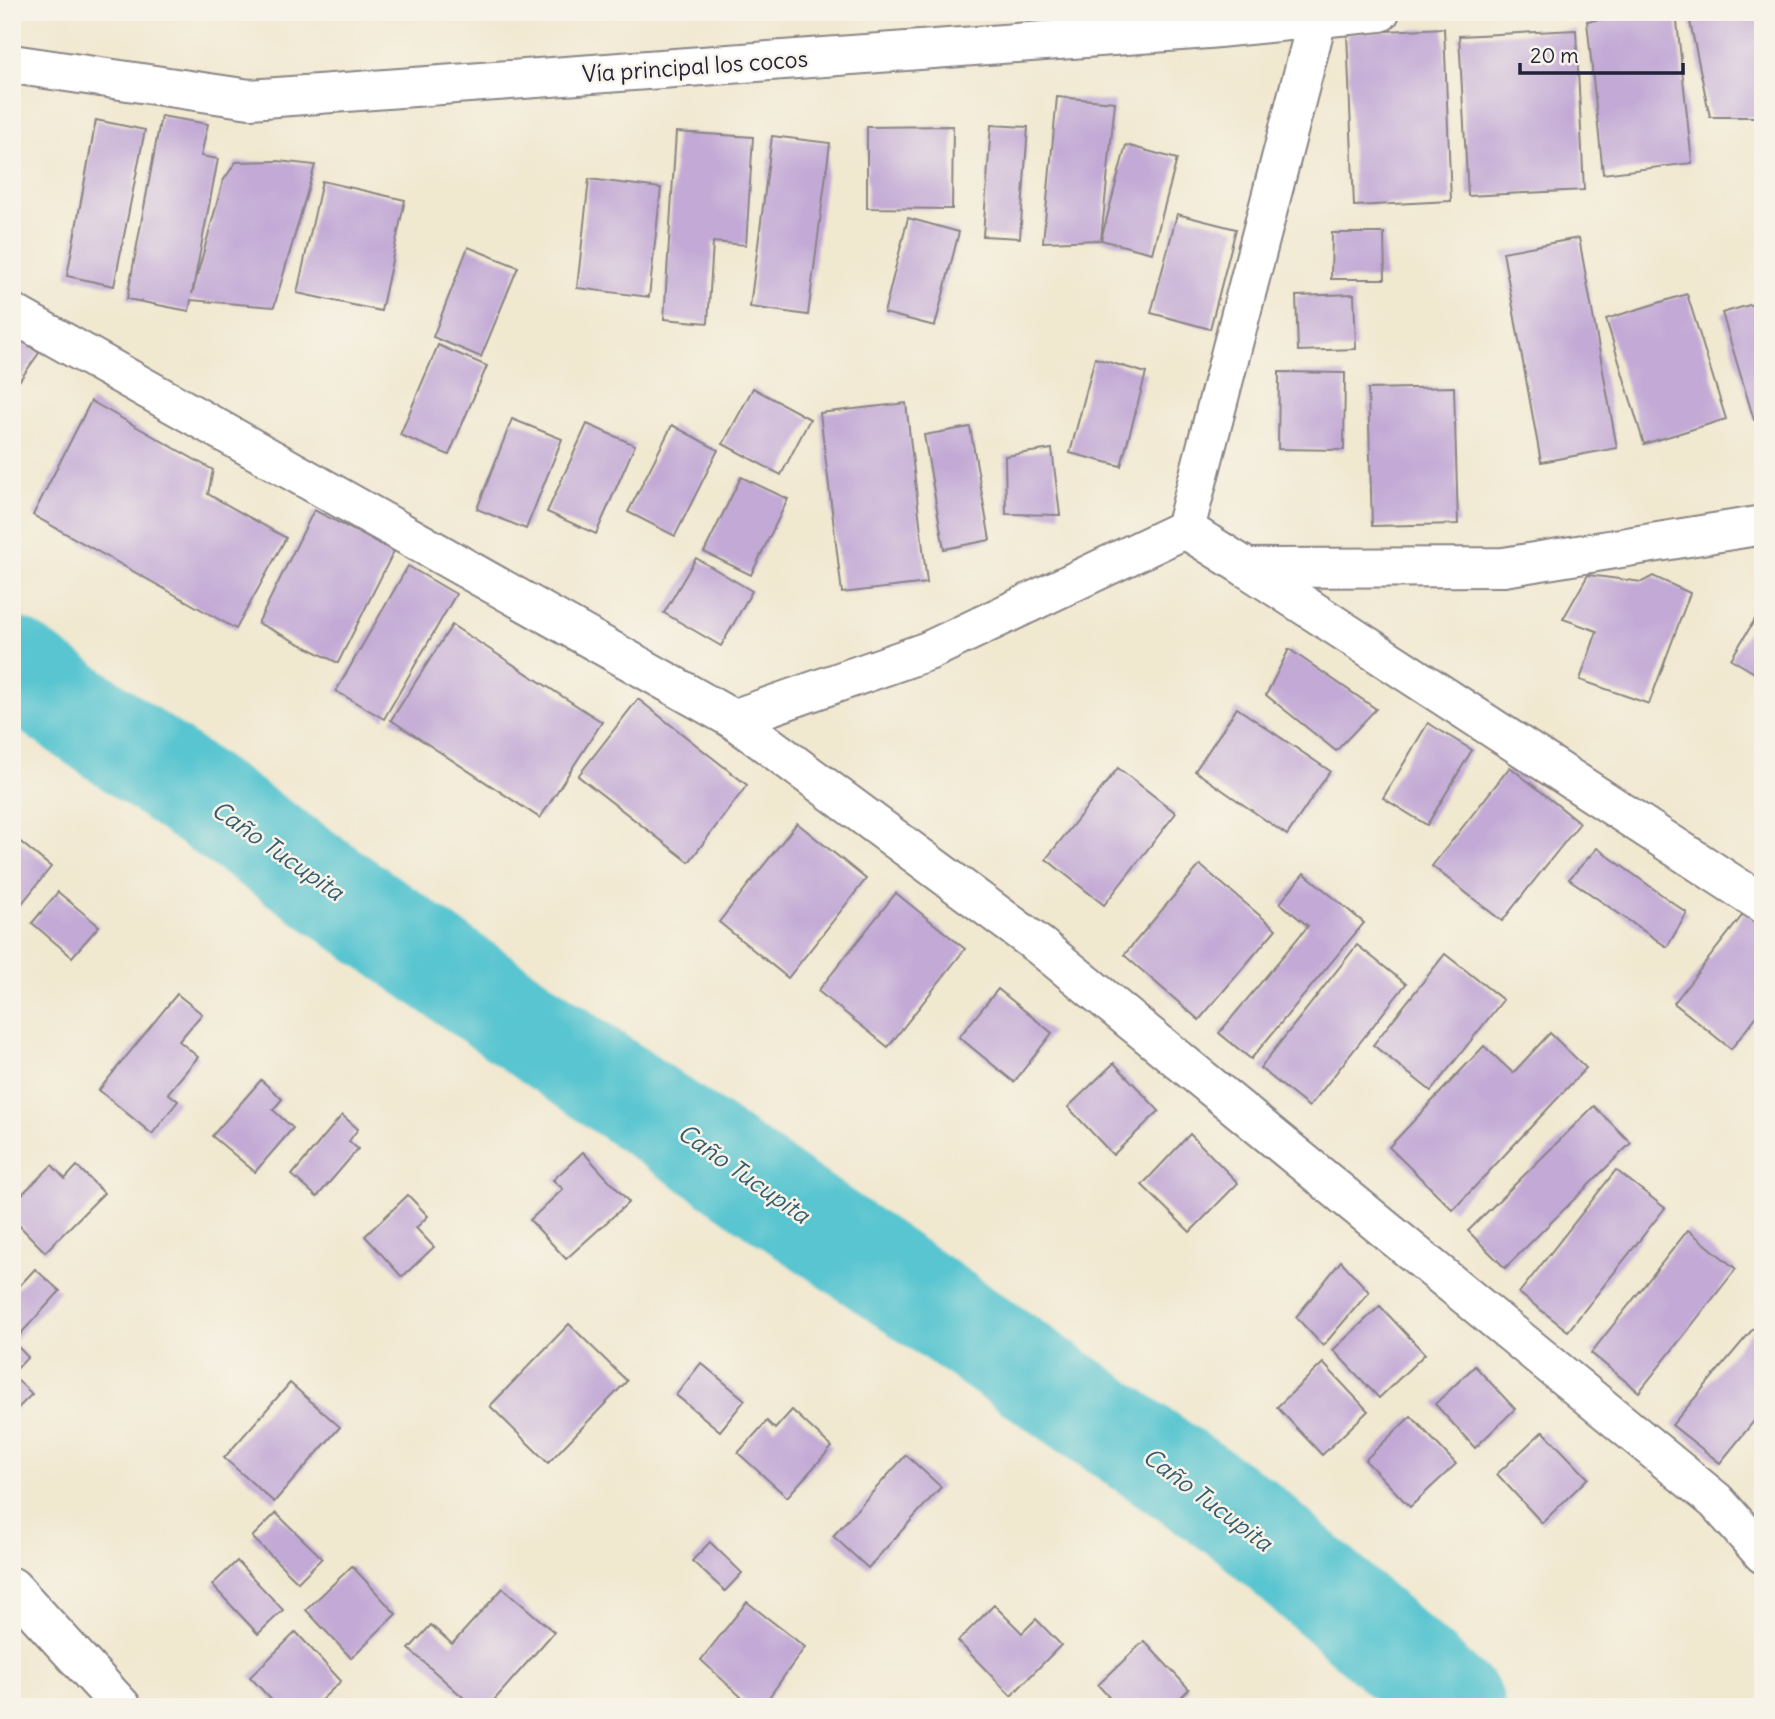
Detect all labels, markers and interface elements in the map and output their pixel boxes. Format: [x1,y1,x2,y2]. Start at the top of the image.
scale bar [1520,32,1682,76]
text: 20 m [1530,42,1579,69]
street label: Vía principal los cocos [581,44,809,88]
water label: Caño Tucupita [206,793,351,907]
water label: Caño Tucupita [672,1116,817,1230]
water label: Caño Tucupita [1137,1441,1280,1558]

